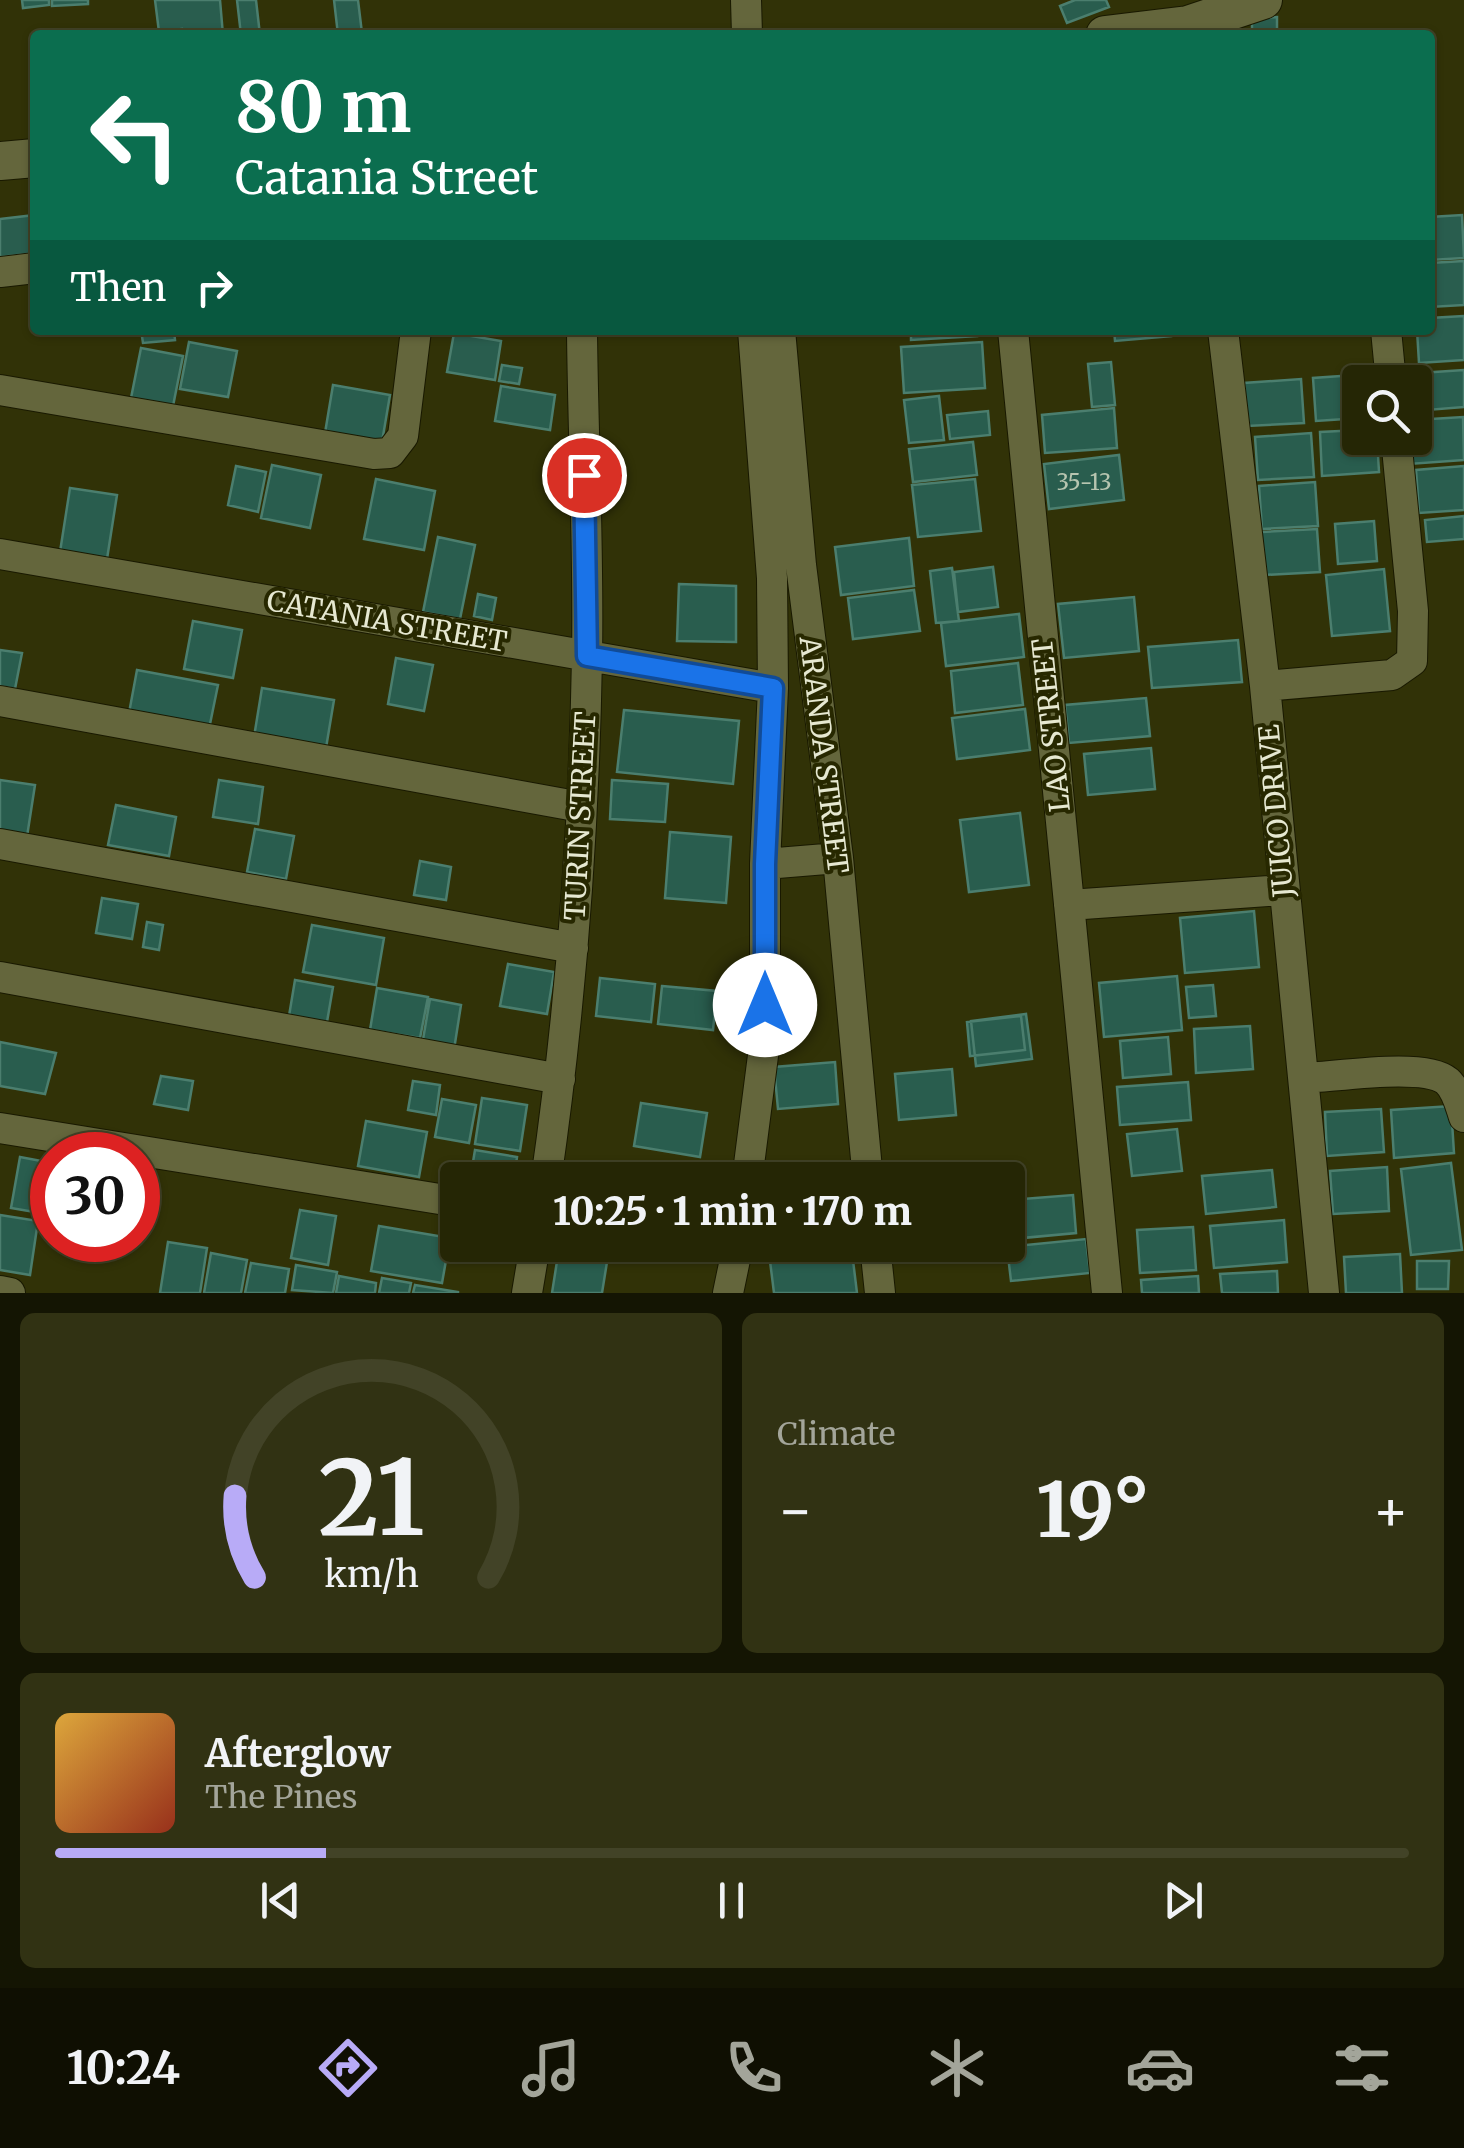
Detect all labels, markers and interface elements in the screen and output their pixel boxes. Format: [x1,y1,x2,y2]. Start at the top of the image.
text: 80 m [235,63,411,151]
icon: left [70,70,200,200]
text: Catania Street [235,150,538,206]
icon: right [187,260,242,315]
text: Then [70,264,167,311]
map controls [1342,365,1432,455]
button: search [1342,365,1432,455]
pin [542,433,627,518]
icon: arrive [557,448,612,503]
house number: 35-13 [1056,468,1112,496]
street label: CATANIA STREET [264,582,510,660]
street label: ARANDA STREET [791,633,856,876]
street label: LAO STREET [1024,636,1078,814]
street label: TURIN STREET [557,711,603,921]
street label: JUICO DRIVE [1250,723,1302,900]
position arrow [713,953,817,1057]
speed limit sign: 30 [30,1132,160,1262]
text: 10:25 · 1 min · 170 m [553,1188,912,1235]
text: Climate [777,1414,895,1454]
text: 21 [318,1433,424,1563]
text: 19° [1036,1463,1150,1557]
text: − [777,1476,814,1545]
text: + [1372,1476,1409,1545]
text: km/h [324,1552,418,1597]
text: Afterglow [205,1730,391,1777]
text: The Pines [205,1777,357,1817]
icon: previous [253,1873,308,1928]
icon: pause [704,1873,759,1928]
icon: next [1156,1873,1211,1928]
icon: directions [313,2033,383,2103]
icon: music [516,2033,586,2103]
icon: phone [719,2033,789,2103]
icon: climate [922,2033,992,2103]
icon: car [1125,2033,1195,2103]
icon: filters [1327,2033,1397,2103]
text: 10:24 [66,2040,180,2096]

